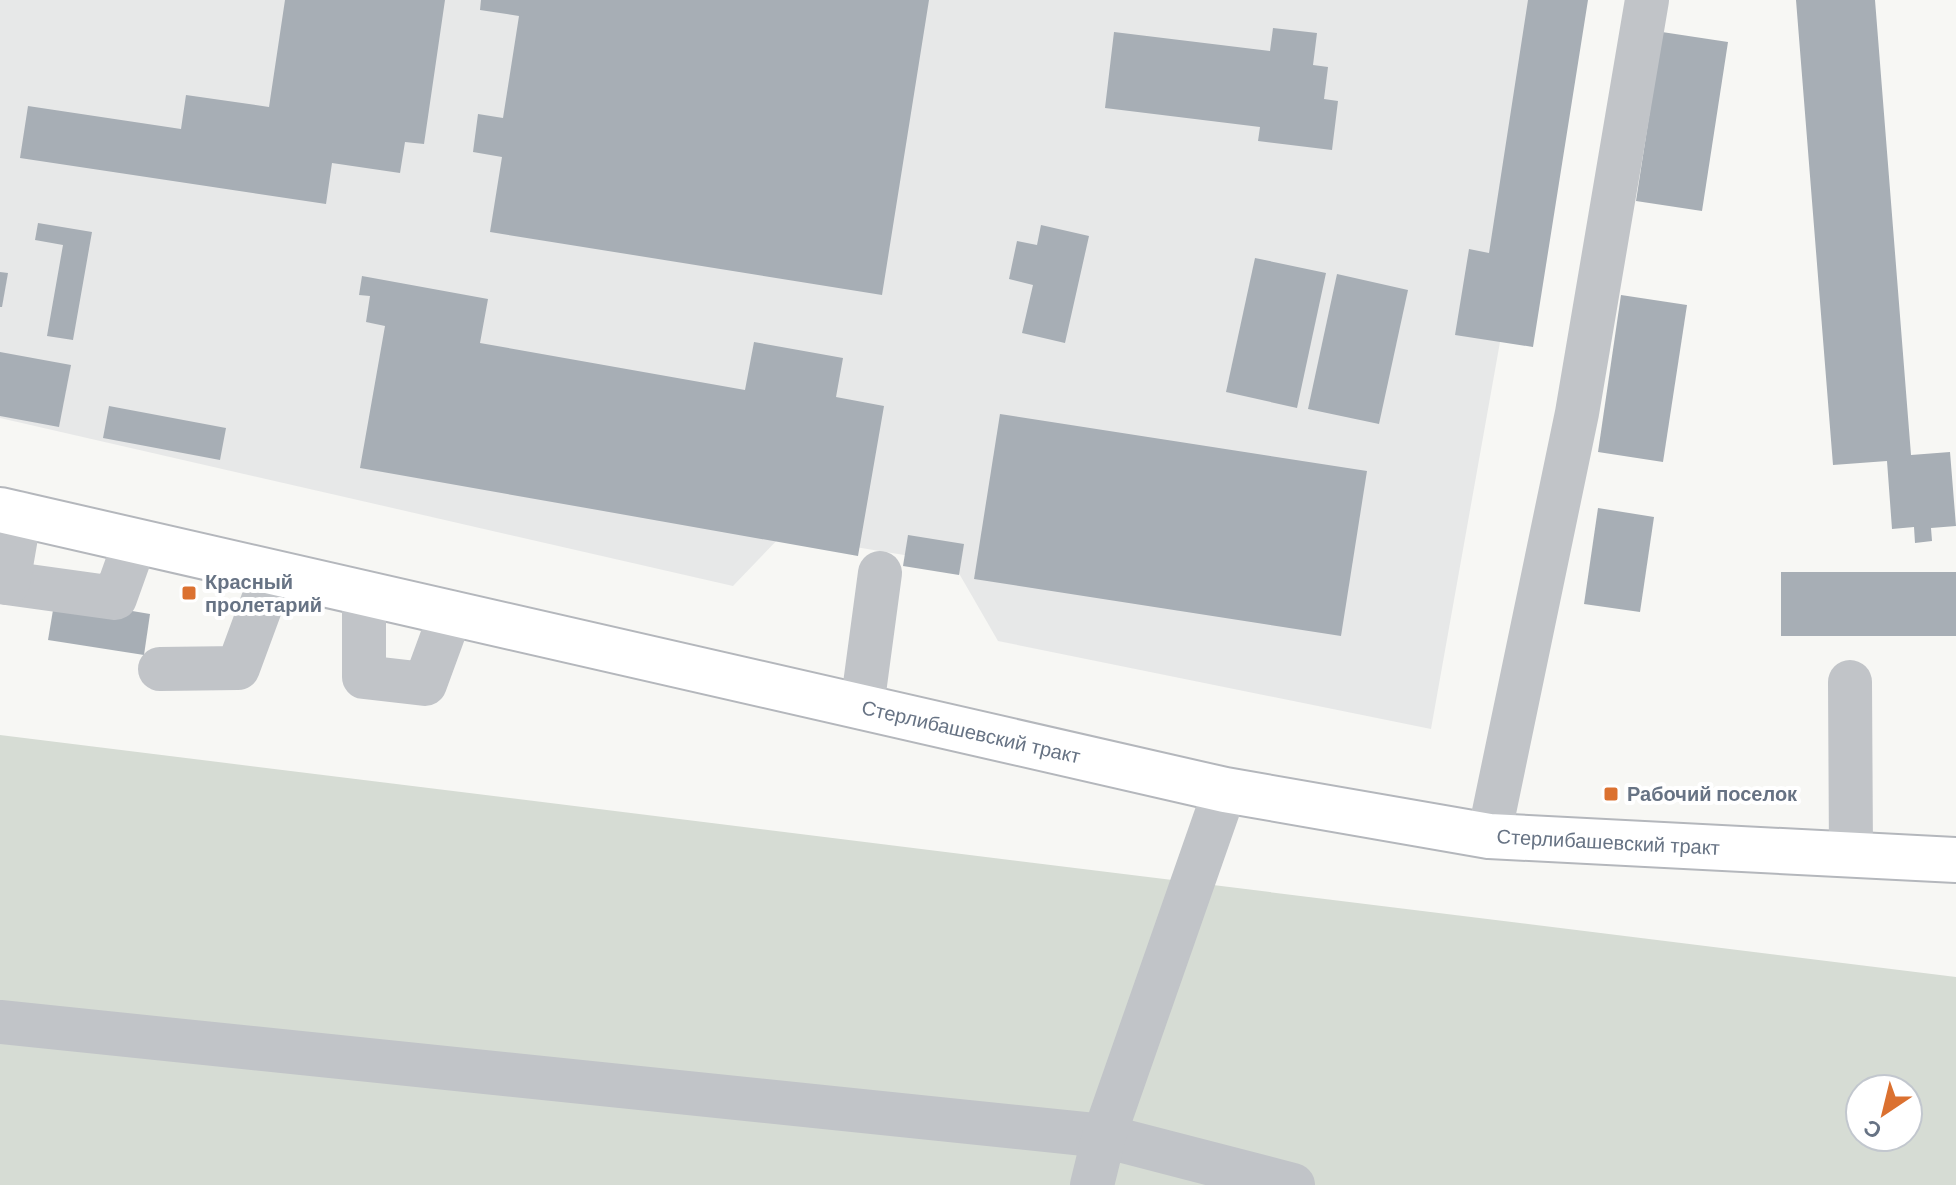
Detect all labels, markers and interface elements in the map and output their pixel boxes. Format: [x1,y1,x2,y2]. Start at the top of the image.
place label: Красный пролетарий [205,569,322,618]
marker: Красный пролетарий [180,584,198,602]
street label: Стерлибашевский тракт [859,694,1083,770]
place label: Рабочий поселок [1627,781,1798,807]
marker: Рабочий поселок [1602,785,1620,803]
street label: Стерлибашевский тракт [1496,823,1721,861]
north arrow [1844,1073,1924,1153]
text: С [1858,1112,1888,1145]

